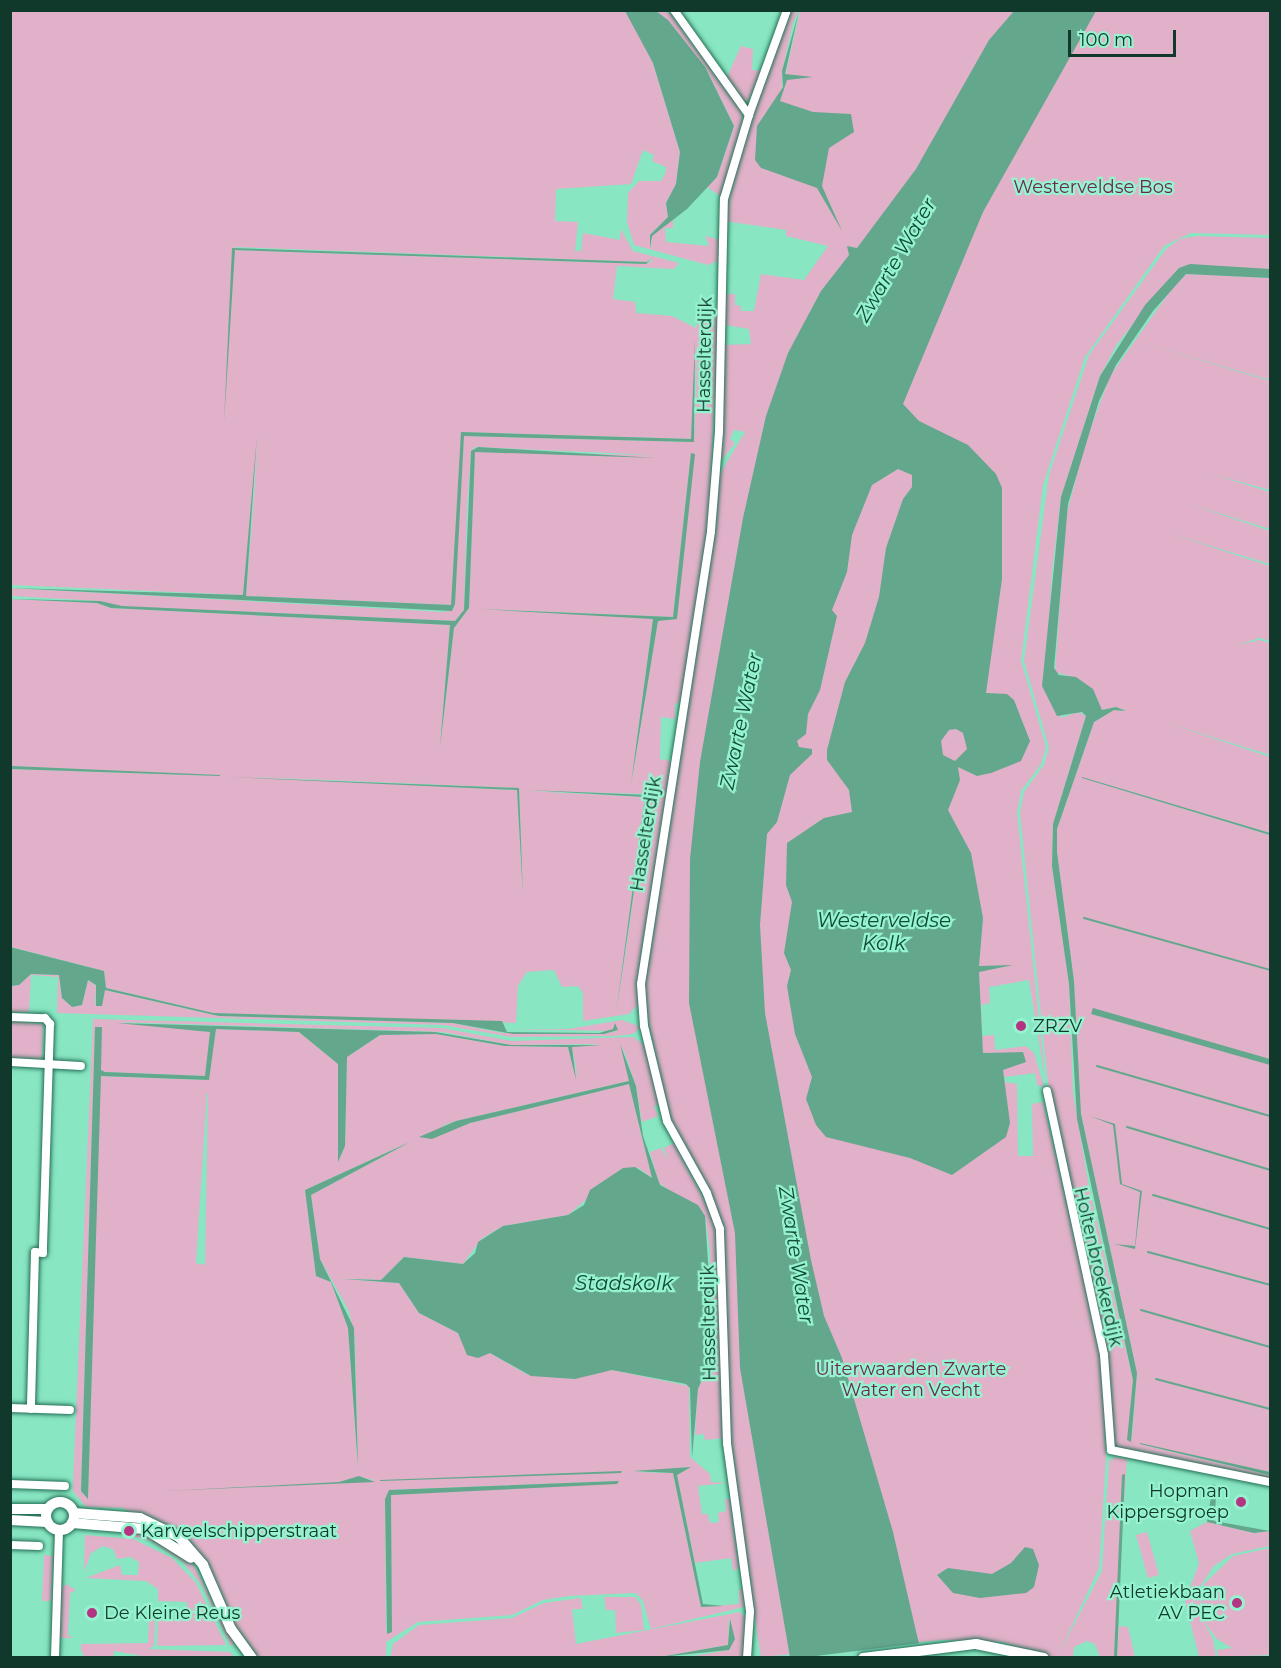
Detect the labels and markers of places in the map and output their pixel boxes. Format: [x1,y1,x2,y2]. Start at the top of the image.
place label: ZRZV [1033,1015,1082,1037]
marker: ZRZV [1014,1019,1028,1033]
place label: Hopman Kippersgroep [1106,1481,1229,1524]
marker: Hopman Kippersgroep [1234,1495,1248,1509]
place label: Karveelschipperstraat [141,1520,337,1542]
marker: Karveelschipperstraat [122,1524,136,1538]
place label: Atletiekbaan AV PEC [1110,1582,1225,1624]
marker: Atletiekbaan AV PEC [1230,1596,1244,1610]
place label: De Kleine Reus [104,1602,240,1624]
marker: De Kleine Reus [85,1606,99,1620]

